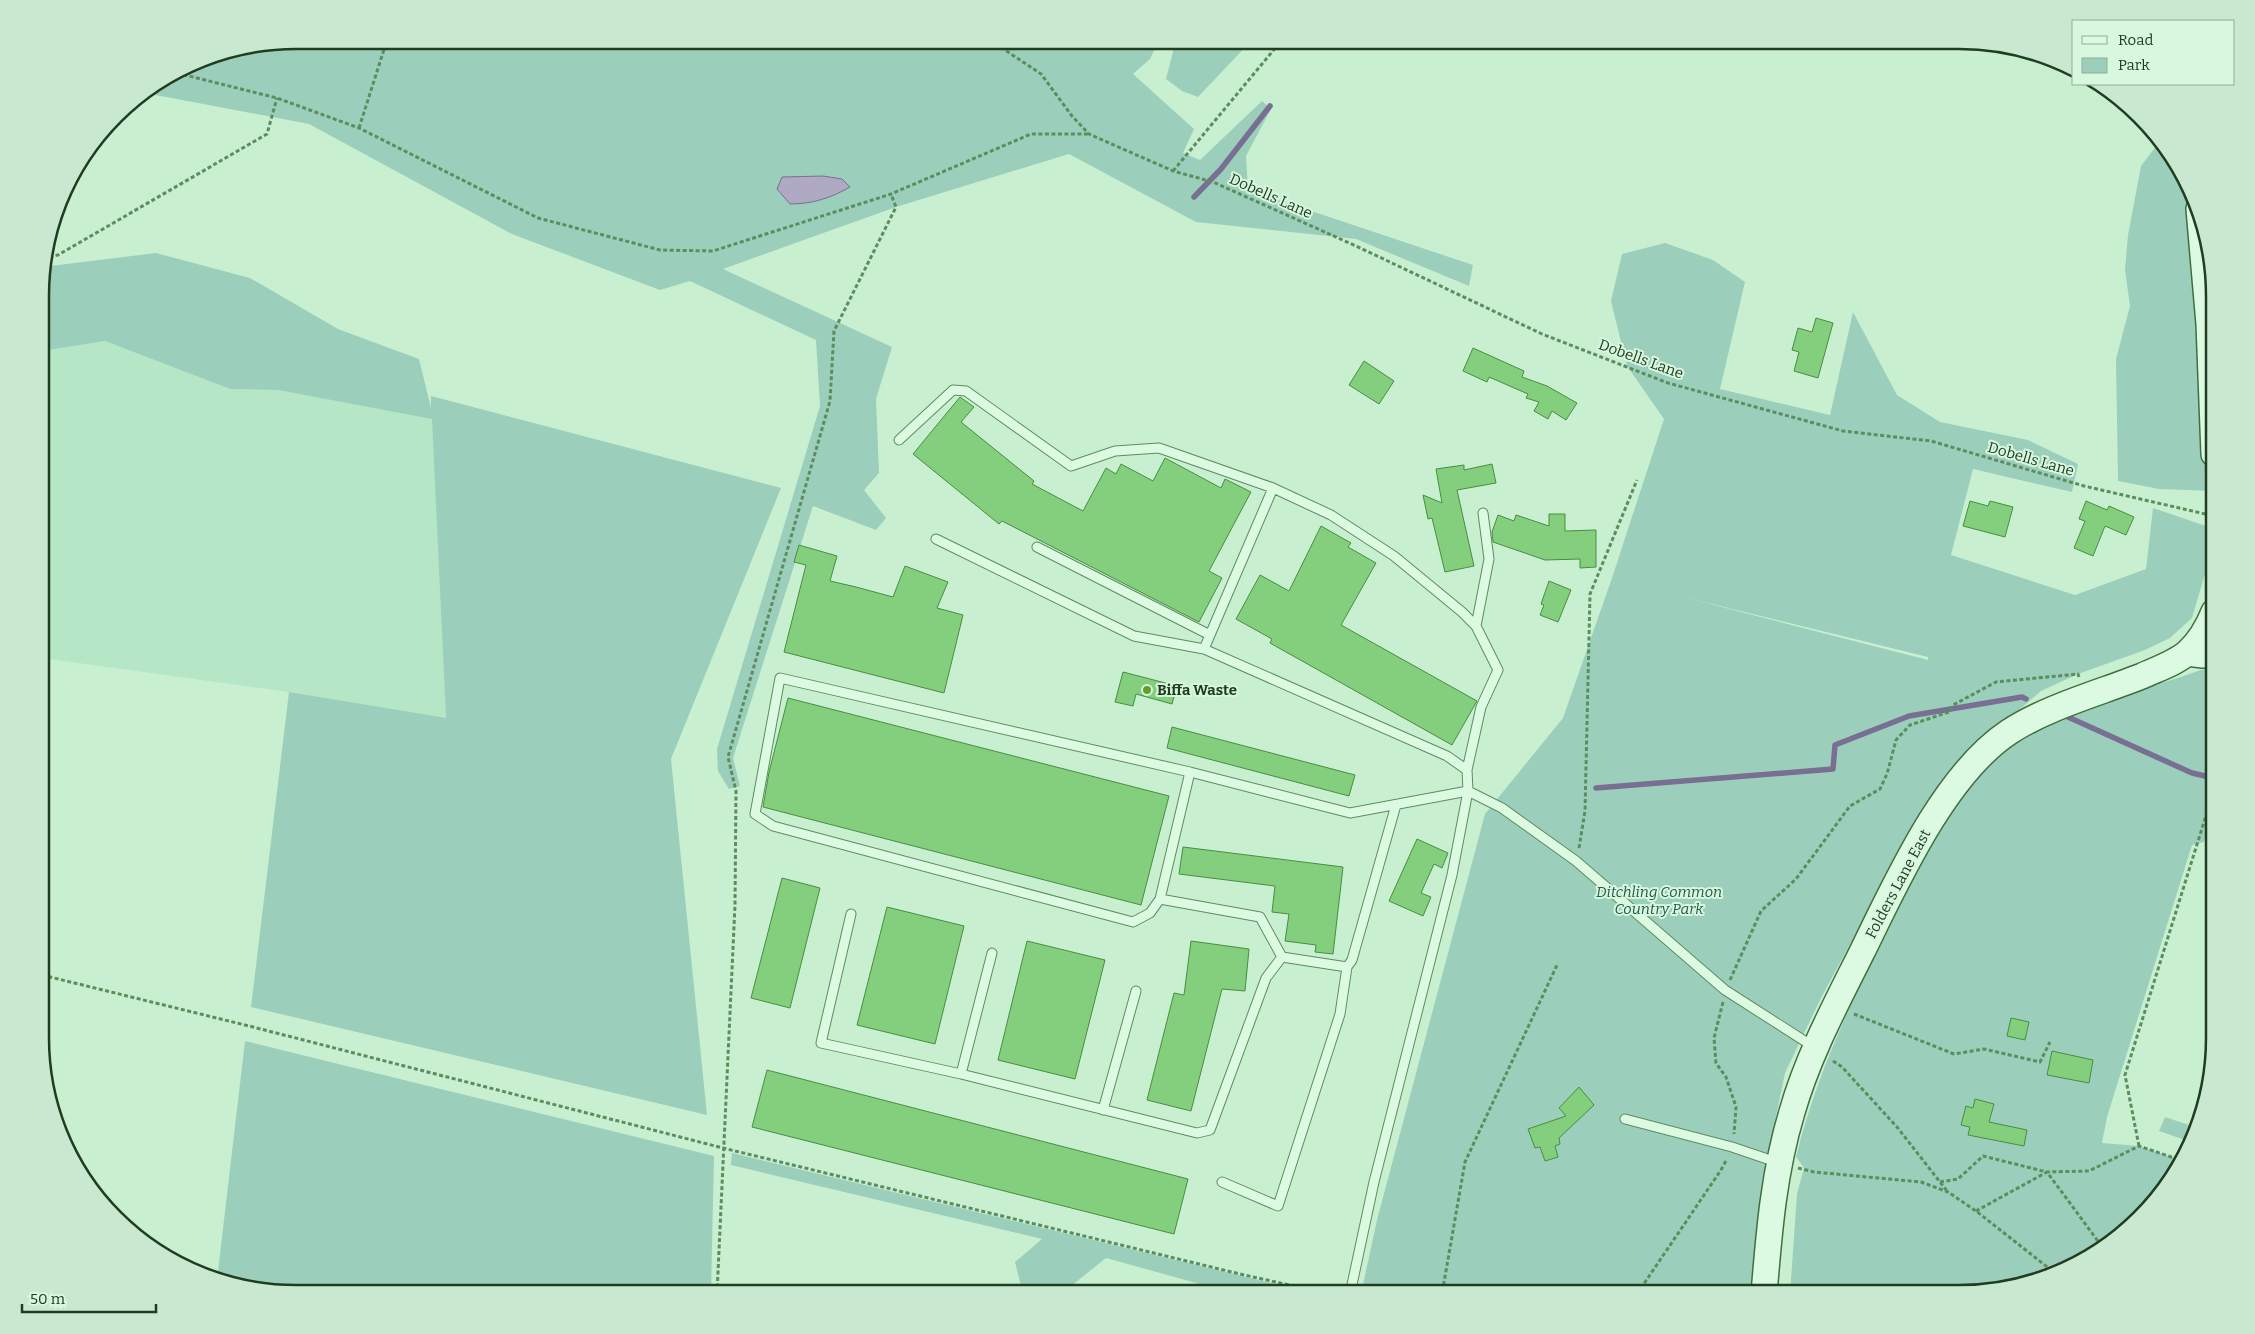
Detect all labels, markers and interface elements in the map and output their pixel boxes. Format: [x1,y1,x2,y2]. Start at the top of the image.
legend [2072,20,2235,85]
text: Road [2118,31,2153,49]
text: Park [2118,56,2150,74]
street label: Dobells Lane [1227,170,1315,222]
street label: Dobells Lane [1596,335,1686,383]
street label: Dobells Lane [1986,438,2076,480]
place label: Biffa Waste [1157,681,1237,699]
marker: Biffa Waste [1141,684,1153,696]
street label: Folders Lane East [1862,826,1935,942]
park label: Ditchling Common Country Park [1596,883,1722,918]
scale bar [22,1282,156,1314]
text: 50 m [30,1290,66,1308]

